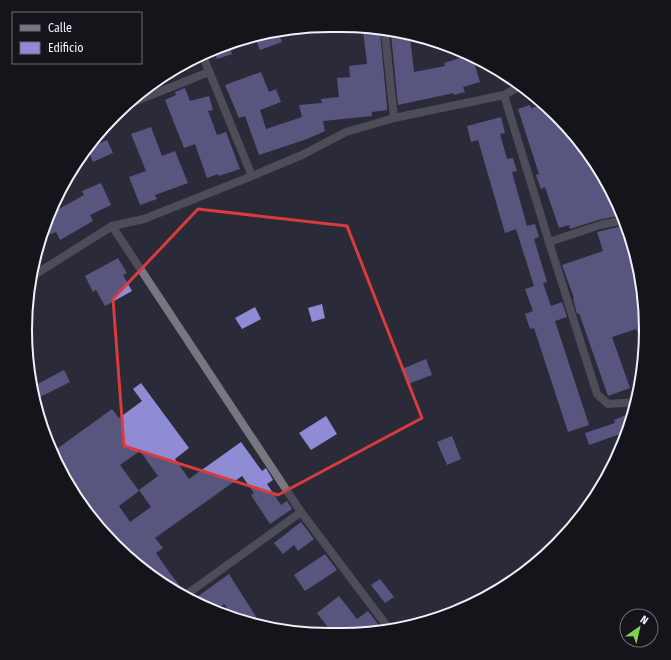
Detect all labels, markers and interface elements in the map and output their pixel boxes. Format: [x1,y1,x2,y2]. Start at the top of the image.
legend [12,12,142,64]
text: Calle [48,21,72,35]
text: Edificio [48,41,84,55]
north arrow [619,608,659,648]
text: N [638,613,651,627]

